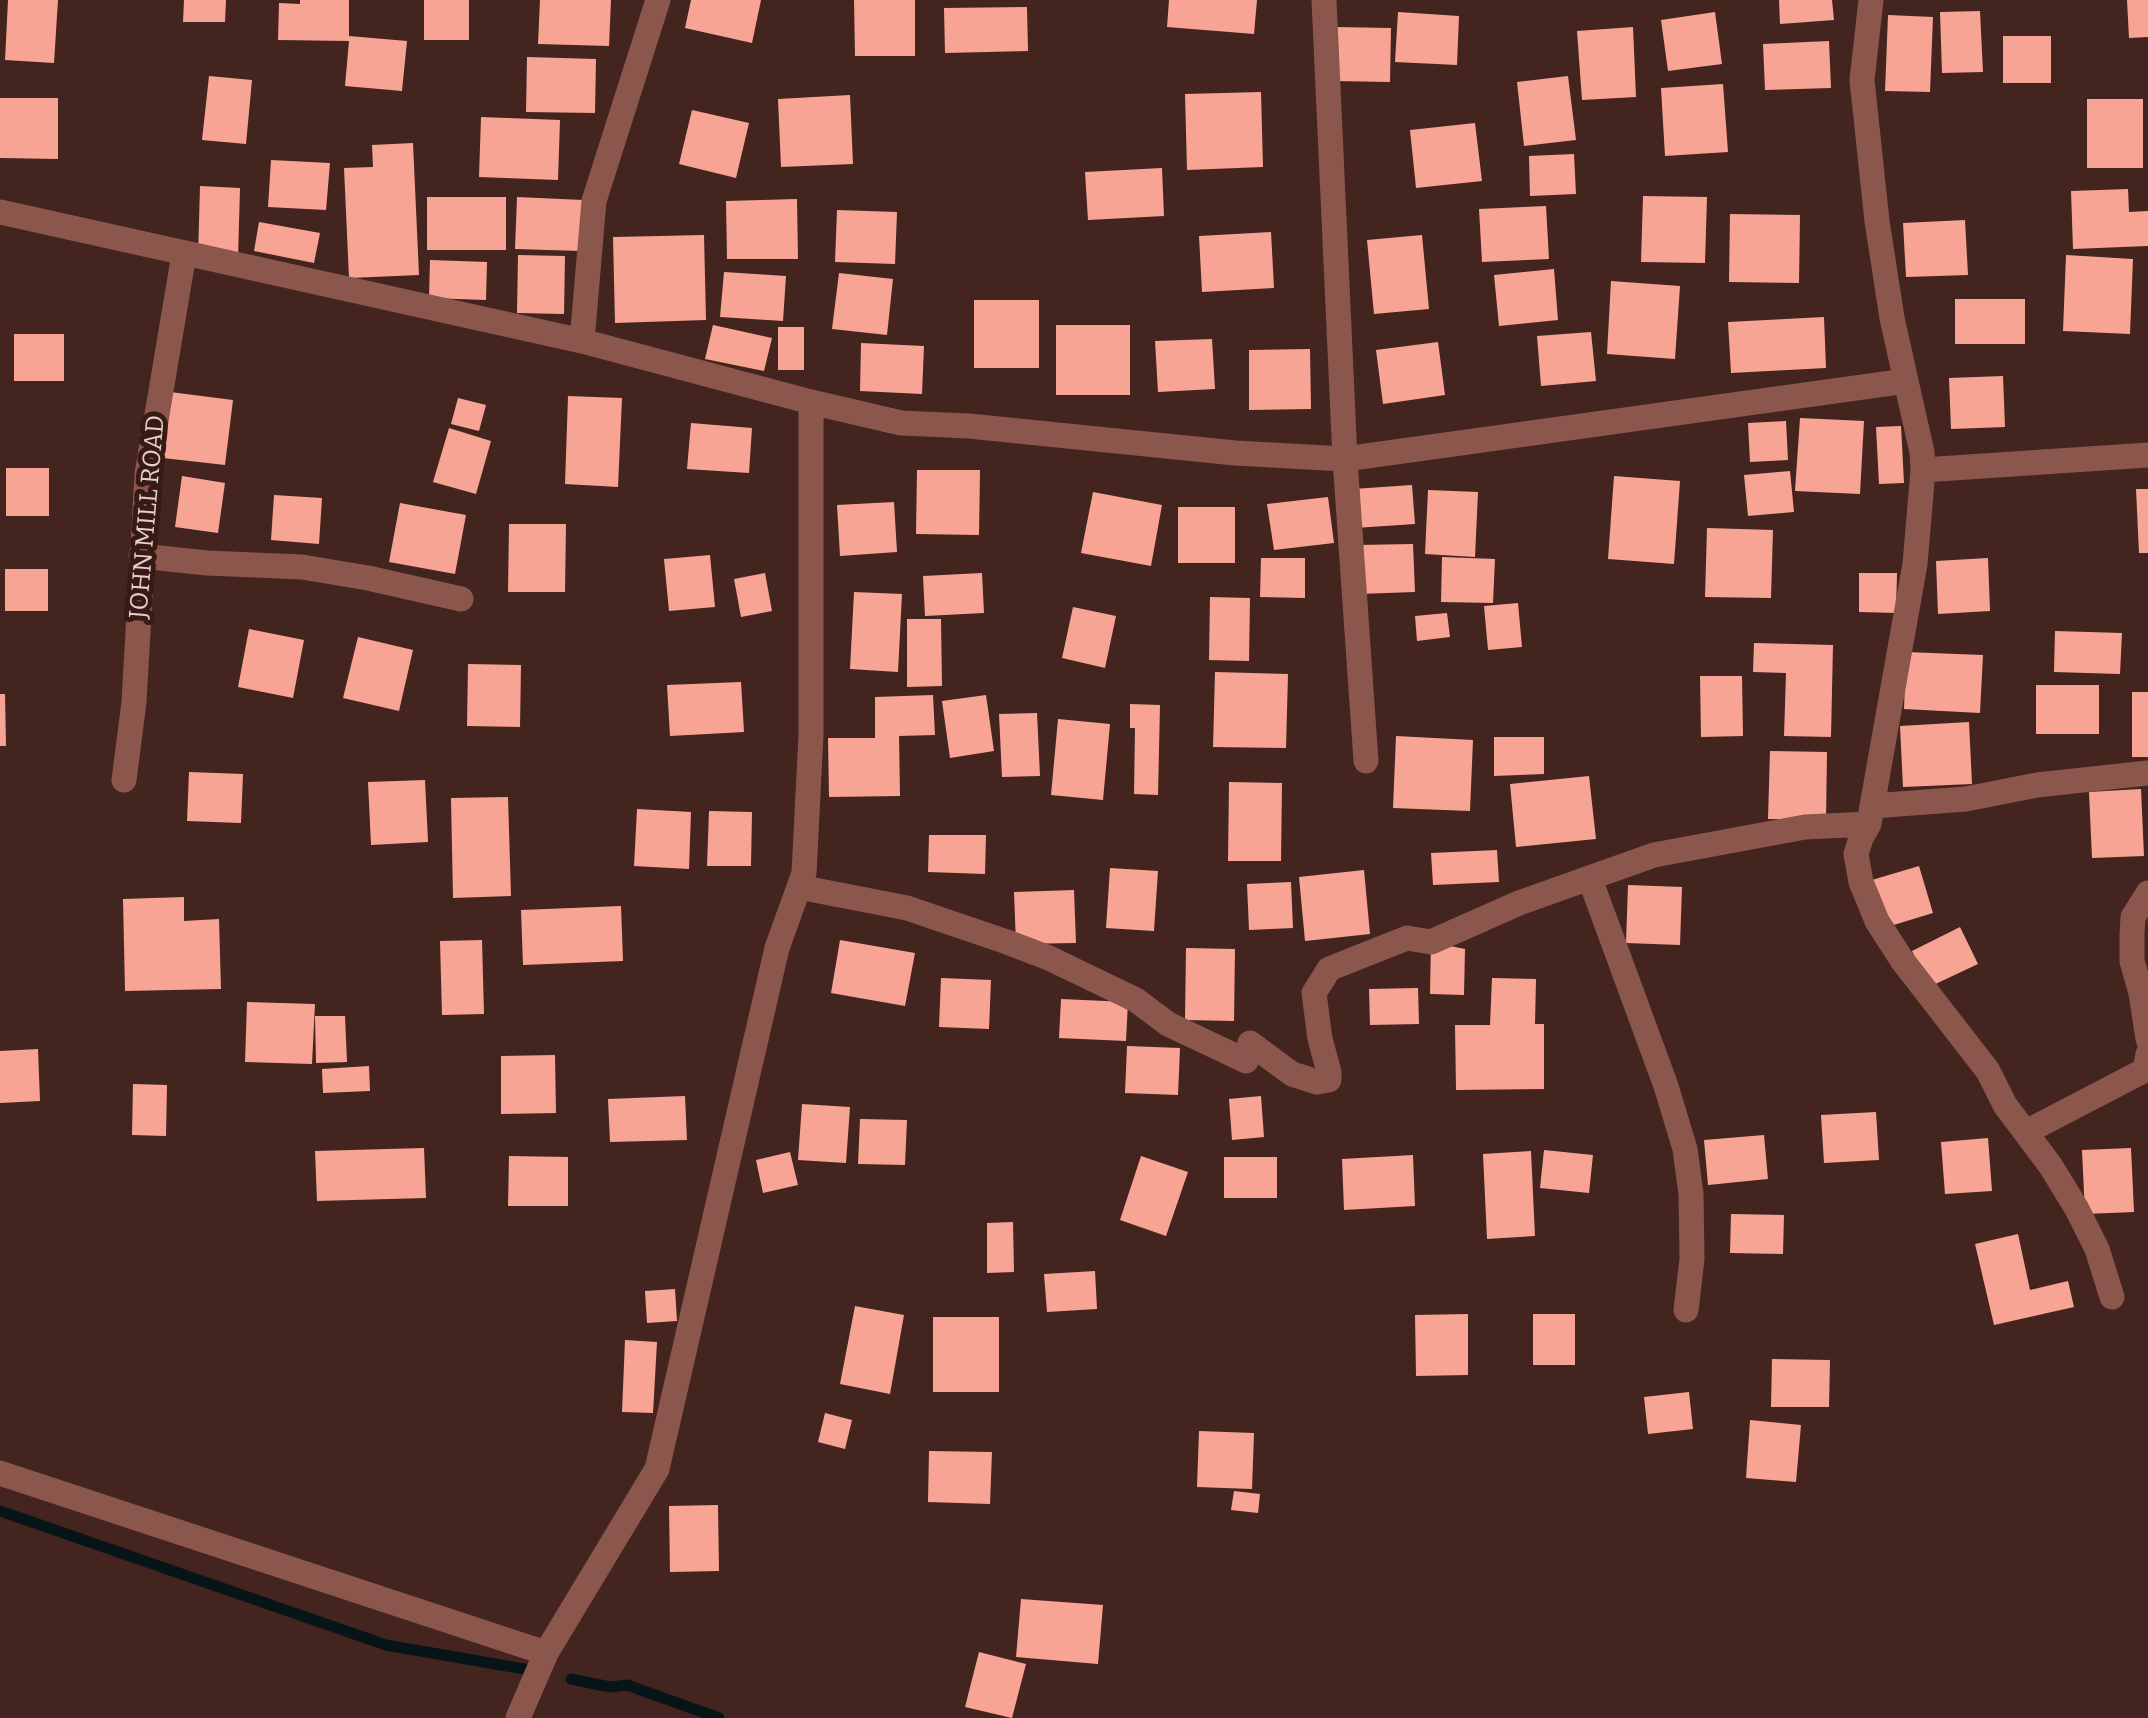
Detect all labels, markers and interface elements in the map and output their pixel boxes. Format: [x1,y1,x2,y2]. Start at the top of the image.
street label: JOHN MILL ROAD [124,414,172,620]

